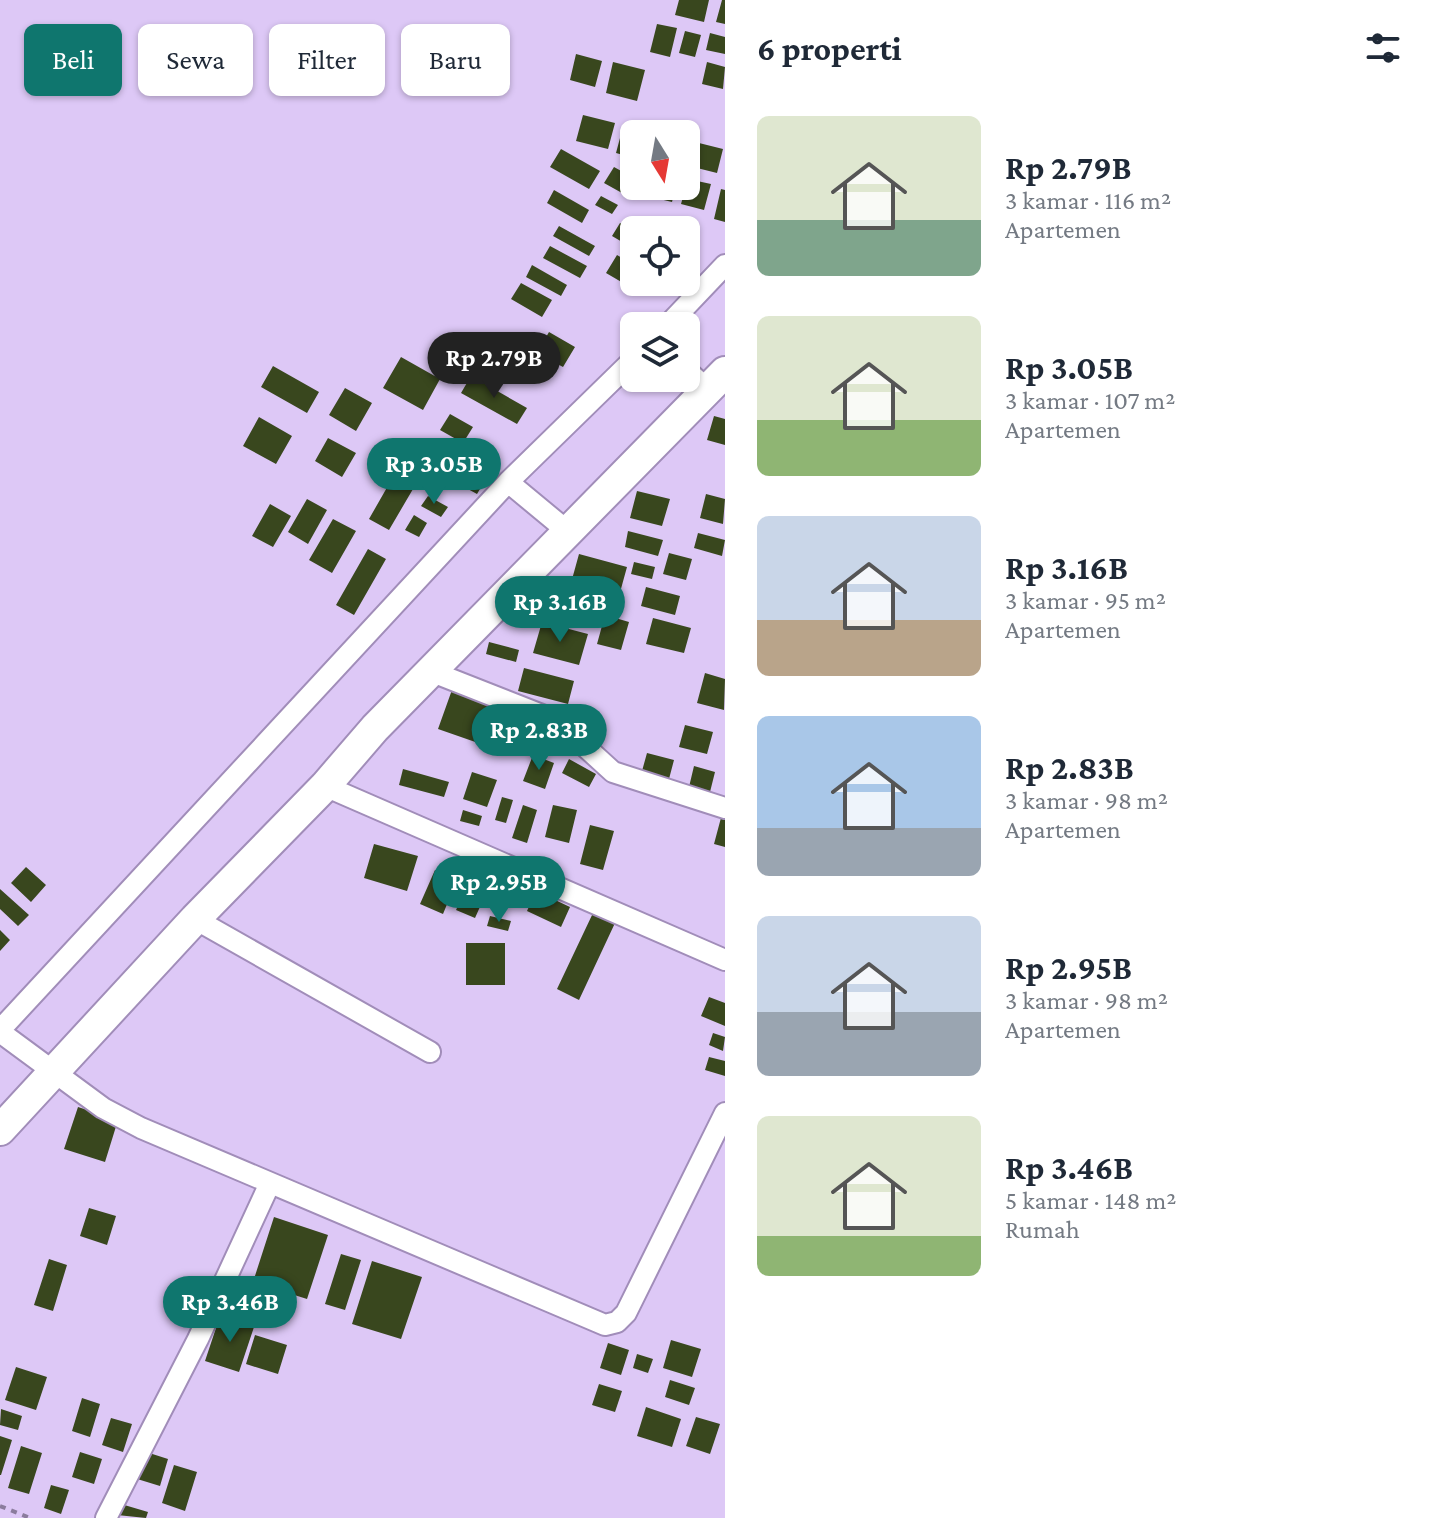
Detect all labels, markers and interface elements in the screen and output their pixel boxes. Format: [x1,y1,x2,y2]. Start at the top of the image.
chip: Beli [24,24,122,96]
chip: Sewa [138,24,253,96]
chip: Filter [269,24,385,96]
chip: Baru [401,24,510,96]
icon: filters [1361,26,1405,70]
text: 6 properti [757,30,902,67]
north arrow [620,120,700,200]
map controls [620,120,700,392]
icon: home [821,148,917,244]
text: Rp 2.79B [1005,149,1132,186]
text: 3 kamar · 116 m² [1005,186,1171,215]
text: Apartemen [1005,215,1121,244]
button: locate [620,216,700,296]
button: layers [620,312,700,392]
pin: Rp 2.79B [411,332,577,400]
text: Rp 2.79B [446,343,542,372]
icon: home [821,348,917,444]
text: Rp 3.05B [1005,349,1133,386]
text: 3 kamar · 107 m² [1005,386,1175,415]
text: Apartemen [1005,415,1121,444]
pin: Rp 3.05B [351,438,517,506]
text: Rp 3.05B [385,449,483,478]
icon: home [821,548,917,644]
text: Rp 3.16B [1005,549,1128,586]
pin: Rp 3.16B [477,576,643,644]
text: 3 kamar · 95 m² [1005,586,1166,615]
text: Rp 3.16B [513,587,607,616]
text: Apartemen [1005,615,1121,644]
pin: Rp 2.83B [456,704,622,772]
text: Rp 2.83B [490,715,588,744]
icon: home [821,748,917,844]
text: Rp 2.83B [1005,749,1134,786]
text: 3 kamar · 98 m² [1005,786,1168,815]
text: Apartemen [1005,815,1121,844]
pin: Rp 2.95B [416,856,582,924]
text: Rp 2.95B [450,867,548,896]
icon: home [821,948,917,1044]
text: Rp 2.95B [1005,949,1132,986]
text: 3 kamar · 98 m² [1005,986,1168,1015]
text: Apartemen [1005,1015,1121,1044]
icon: home [821,1148,917,1244]
text: Rp 3.46B [1005,1149,1133,1186]
text: 5 kamar · 148 m² [1005,1186,1176,1215]
text: Rumah [1005,1215,1080,1244]
pin: Rp 3.46B [147,1276,313,1344]
text: Rp 3.46B [181,1287,279,1316]

